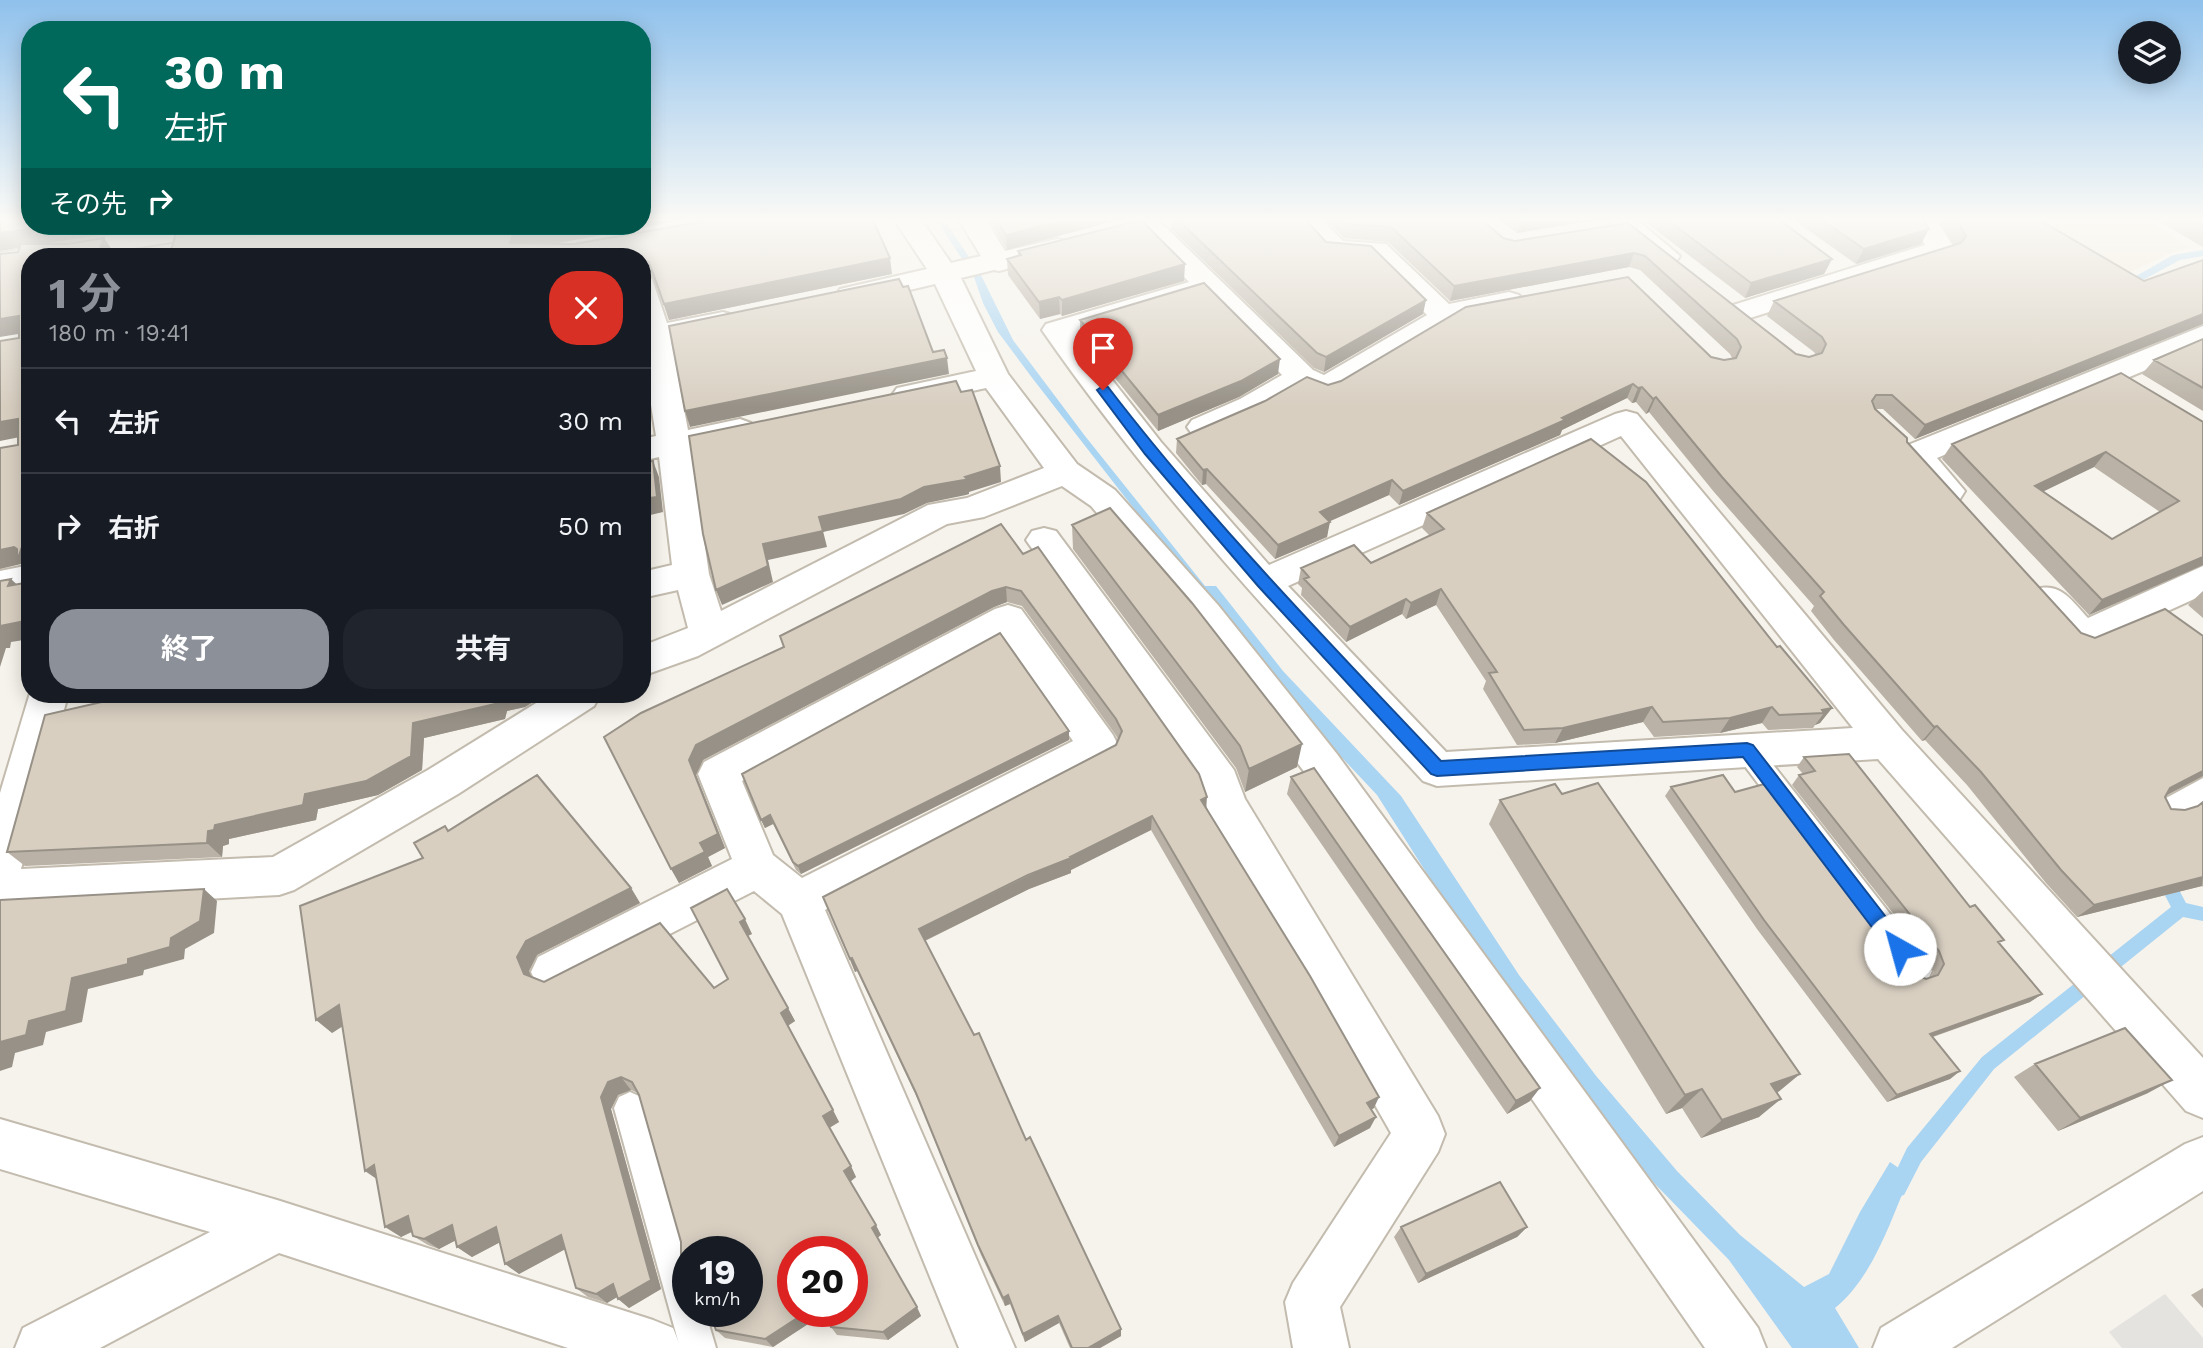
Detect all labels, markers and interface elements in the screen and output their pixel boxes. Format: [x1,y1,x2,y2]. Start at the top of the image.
map controls [2118,21,2181,84]
button: layers [2118,21,2181,84]
text: 30 m [164,43,285,101]
icon: left [49,49,140,140]
text: 左折 [164,109,228,147]
icon: right [141,182,179,220]
text: その先 [49,189,127,219]
text: 1 分 [49,269,121,318]
button: close [549,271,623,345]
pin [1073,318,1133,390]
text: 180 m · 19:41 [49,320,189,347]
icon: arrive [1084,329,1122,367]
icon: left [49,402,87,440]
text: 30 m [558,406,623,436]
text: 左折 [108,408,160,438]
icon: right [49,507,87,545]
text: 50 m [558,511,623,541]
text: 右折 [108,513,160,543]
button: 終了 [49,609,329,689]
button: 共有 [343,609,623,689]
position arrow [1863,912,1937,986]
speed limit sign: 20 [777,1236,868,1327]
text: 19 [699,1251,736,1293]
text: km/h [694,1288,741,1309]

